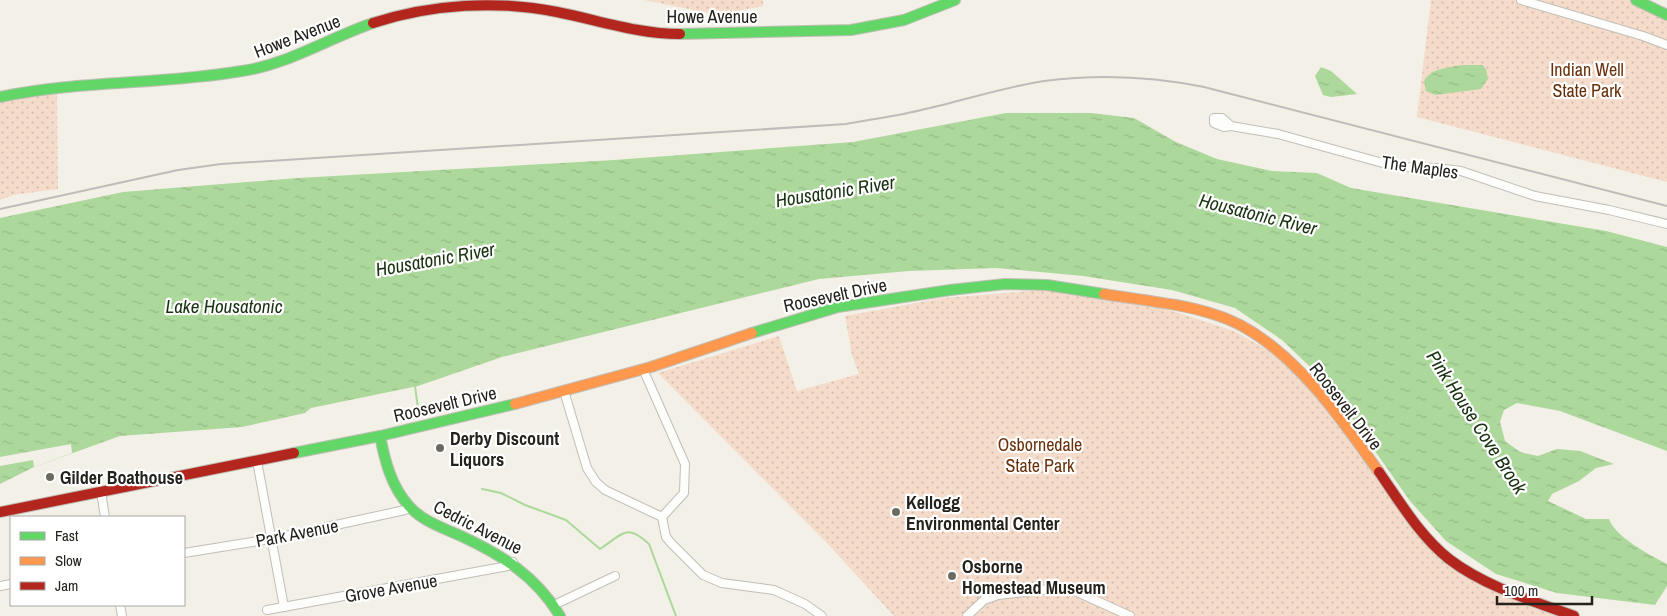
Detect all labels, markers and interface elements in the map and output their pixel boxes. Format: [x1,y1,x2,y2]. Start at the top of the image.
street label: Howe Avenue [667,4,757,29]
street label: Howe Avenue [250,8,344,64]
park label: Indian Well State Park [1550,57,1624,103]
street label: The Maples [1380,149,1460,185]
water label: Housatonic River [774,169,897,213]
water label: Housatonic River [1196,187,1320,241]
water label: Housatonic River [373,236,497,282]
street label: Roosevelt Drive [781,272,889,318]
water label: Lake Housatonic [166,293,283,319]
water label: Pink House Cove Brook [1421,345,1534,500]
street label: Roosevelt Drive [1304,357,1388,455]
street label: Roosevelt Drive [391,380,499,428]
place label: Derby Discount Liquors [450,426,559,472]
park label: Osbornedale State Park [998,432,1082,478]
marker: Derby Discount Liquors [434,442,446,454]
place label: Gilder Boathouse [60,465,183,490]
marker: Gilder Boathouse [44,471,56,483]
place label: Kellogg Environmental Center [906,490,1060,536]
street label: Cedric Avenue [429,494,527,560]
marker: Kellogg Environmental Center [890,506,902,518]
street label: Park Avenue [254,513,340,553]
legend [10,516,185,606]
text: Fast [55,525,79,546]
text: Slow [55,550,82,571]
place label: Osborne Homestead Museum [962,554,1106,600]
street label: Grove Avenue [343,568,439,608]
marker: Osborne Homestead Museum [946,570,958,582]
scale bar [1497,574,1592,606]
text: Jam [55,575,78,596]
text: 100 m [1504,580,1538,601]

